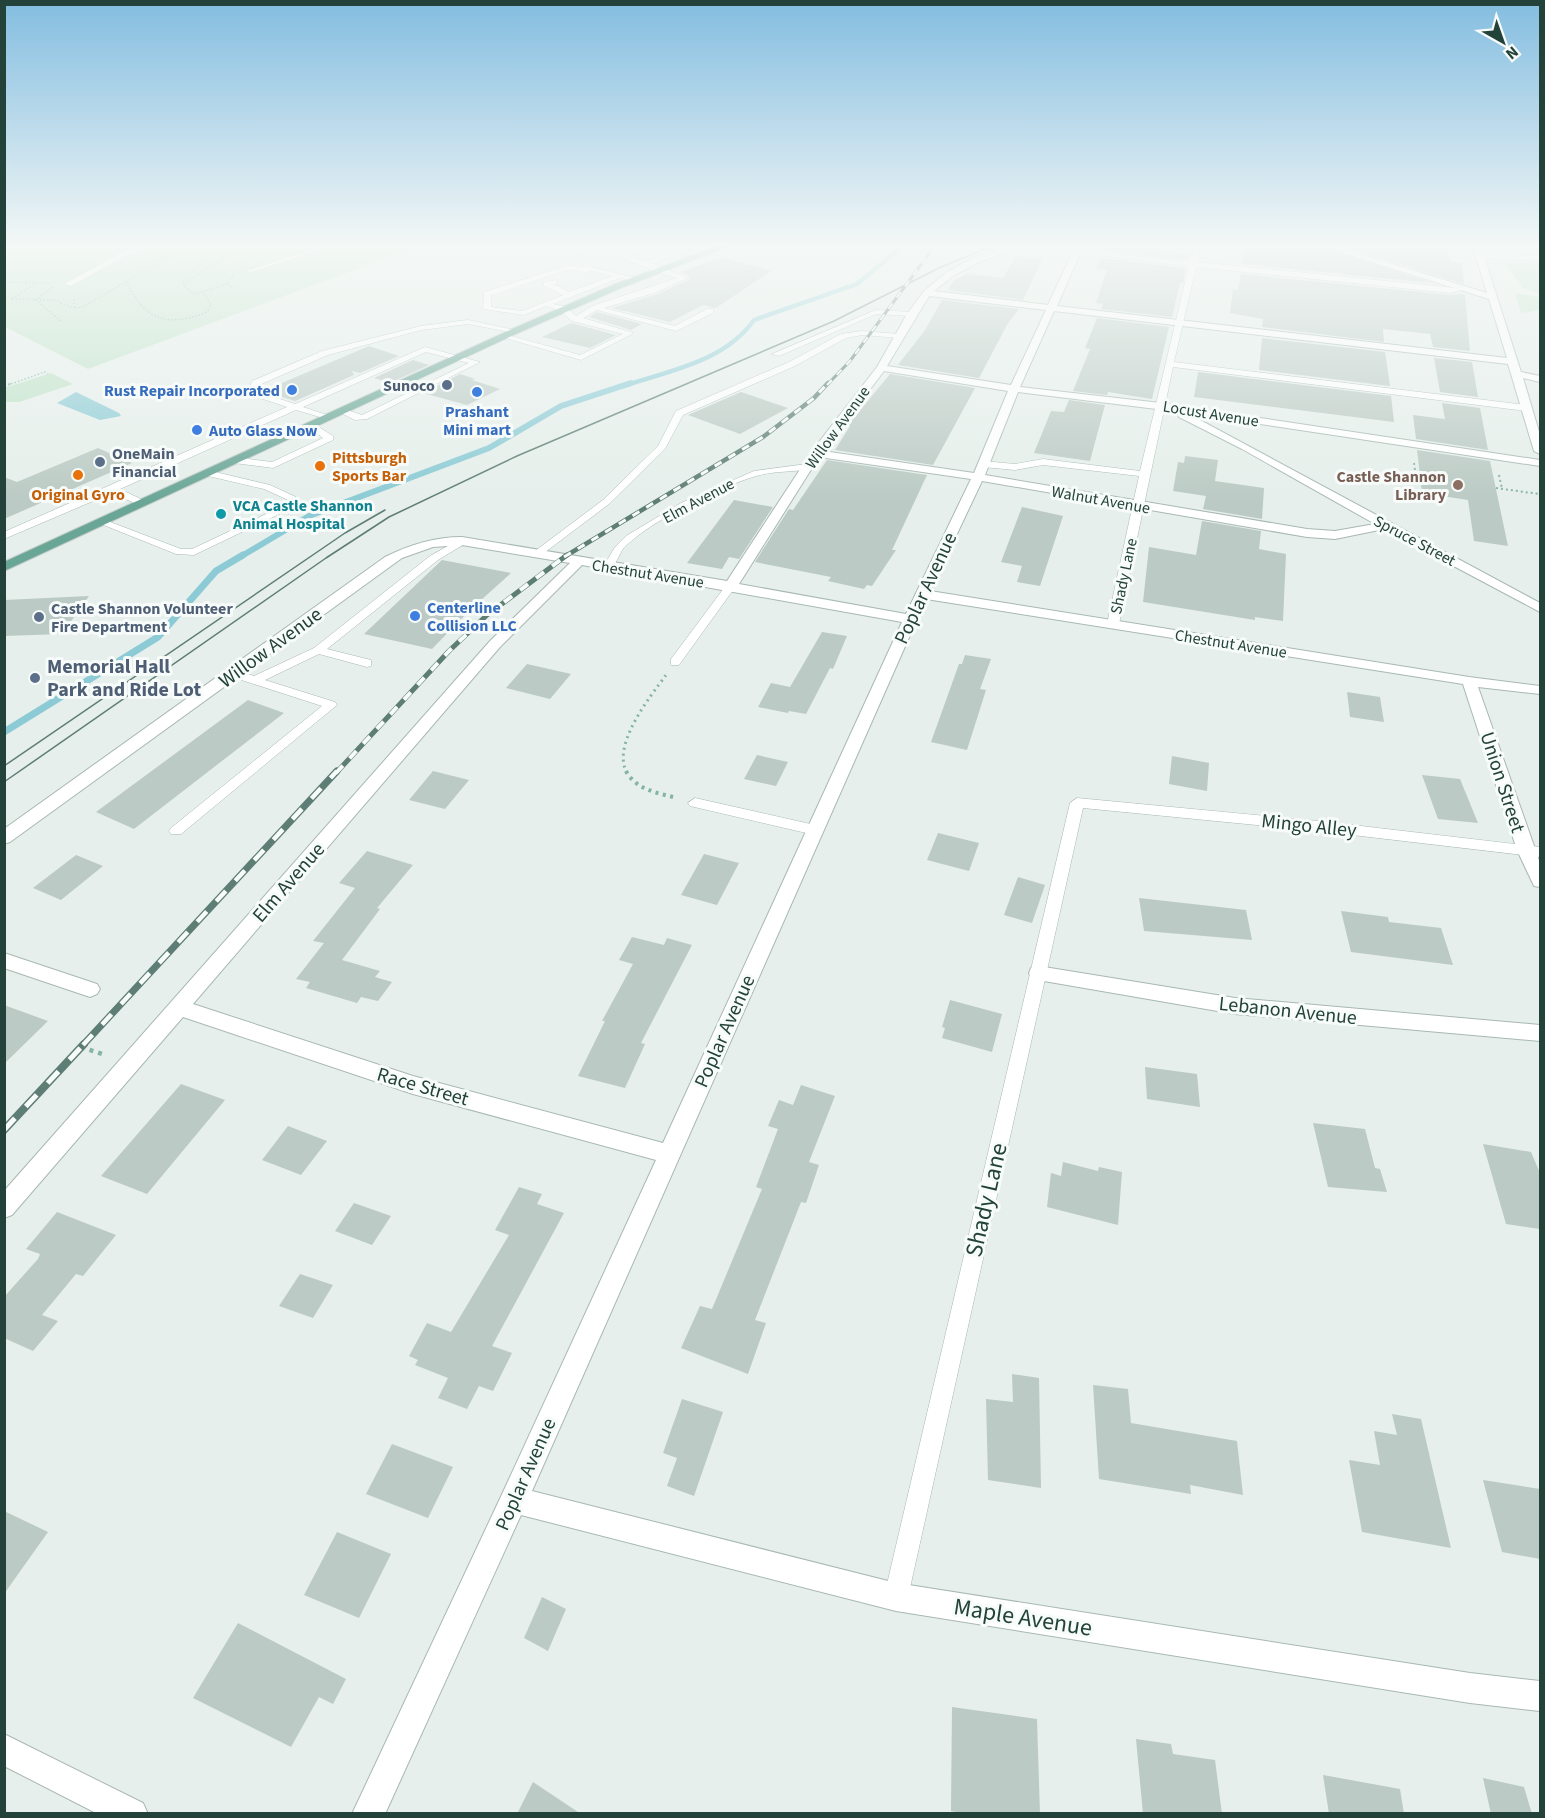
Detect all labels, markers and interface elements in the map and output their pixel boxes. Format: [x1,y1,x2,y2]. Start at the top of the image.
north arrow [1473,12,1533,72]
text: N [1501,41,1523,65]
place label: Sunoco [383,375,435,397]
marker: Sunoco [440,378,454,392]
place label: Rust Repair Incorporated [104,380,280,402]
street label: Willow Avenue [800,382,875,473]
marker: Rust Repair Incorporated [285,383,299,397]
marker: Prashant Mini mart [470,385,484,399]
street label: Locust Avenue [1161,396,1260,432]
place label: Prashant Mini mart [443,401,511,441]
place label: Auto Glass Now [208,420,318,442]
marker: Auto Glass Now [190,423,204,437]
place label: OneMain Financial [112,443,177,483]
place label: Pittsburgh Sports Bar [332,447,407,487]
marker: OneMain Financial [93,455,107,469]
marker: Pittsburgh Sports Bar [313,459,327,473]
place label: Castle Shannon Library [1336,466,1447,506]
marker: Original Gyro [71,468,85,482]
street label: Elm Avenue [659,473,738,529]
marker: Castle Shannon Library [1451,478,1465,492]
street label: Walnut Avenue [1050,480,1152,519]
place label: Original Gyro [31,484,125,506]
place label: VCA Castle Shannon Animal Hospital [232,495,373,535]
marker: VCA Castle Shannon Animal Hospital [214,507,228,521]
street label: Spruce Street [1370,510,1460,572]
street label: Poplar Avenue [888,528,964,649]
street label: Shady Lane [1105,536,1143,616]
street label: Chestnut Avenue [590,554,705,594]
place label: Centerline Collision LLC [427,597,517,637]
place label: Castle Shannon Volunteer Fire Department [51,598,233,638]
street label: Willow Avenue [213,601,328,695]
marker: Centerline Collision LLC [408,609,422,623]
marker: Castle Shannon Volunteer Fire Department [32,610,46,624]
street label: Chestnut Avenue [1173,624,1288,664]
place label: Memorial Hall Park and Ride Lot [47,653,201,704]
marker: Memorial Hall Park and Ride Lot [28,671,42,685]
street label: Union Street [1473,728,1532,837]
street label: Mingo Alley [1260,807,1358,845]
street label: Elm Avenue [246,836,331,929]
street label: Poplar Avenue [688,971,762,1092]
street label: Lebanon Avenue [1217,990,1358,1032]
street label: Race Street [374,1061,472,1113]
street label: Shady Lane [956,1140,1017,1261]
street label: Poplar Avenue [489,1414,563,1535]
street label: Maple Avenue [951,1589,1095,1646]

